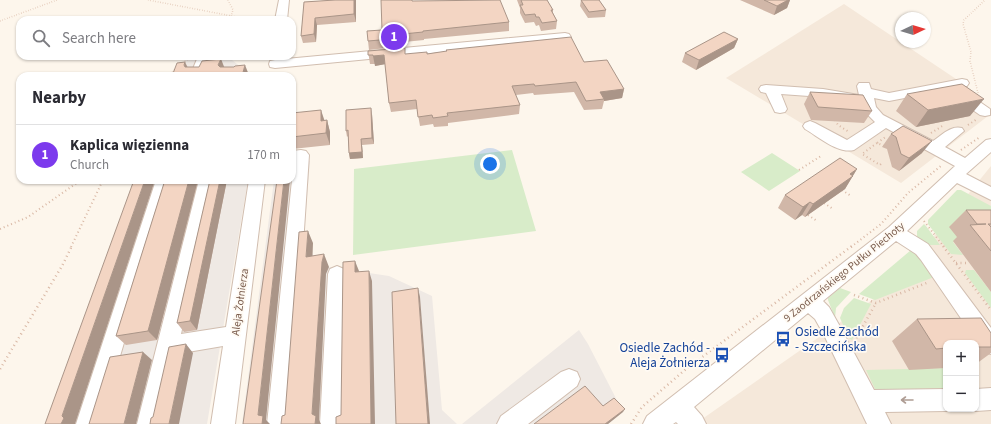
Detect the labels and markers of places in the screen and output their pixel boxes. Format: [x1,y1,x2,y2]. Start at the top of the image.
pin: 1 [381,22,407,52]
place label: Osiedle Zachód - Szczecińska [795,323,879,356]
bus stop icon: Osiedle Zachód - Szczecińska [774,330,792,348]
place label: Osiedle Zachód - Aleja Żołnierza [619,339,710,372]
bus stop icon: Osiedle Zachód - Aleja Żołnierza [713,346,731,364]

